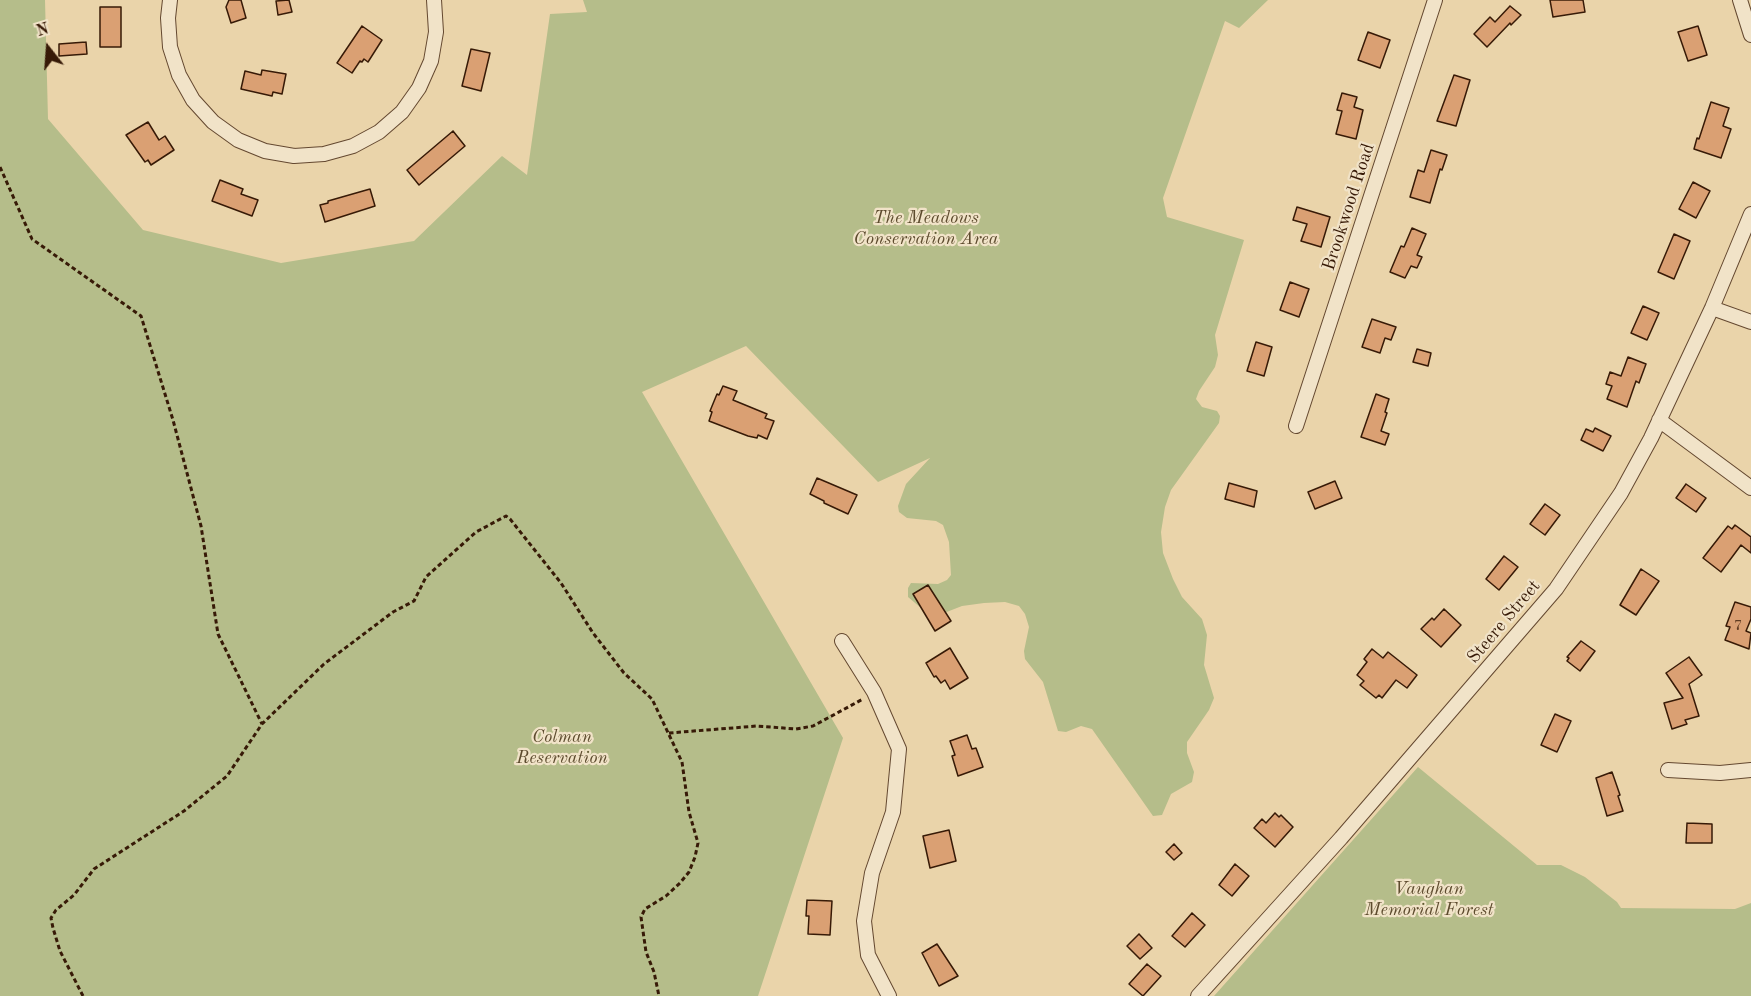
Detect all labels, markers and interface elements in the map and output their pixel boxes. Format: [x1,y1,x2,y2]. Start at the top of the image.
north arrow [18,18,78,78]
text: N [35,21,51,40]
street label: Brookwood Road [1318,141,1380,273]
park label: The Meadows Conservation Area [854,207,998,250]
street label: Steere Street [1463,576,1545,668]
house number: 7 [1734,617,1742,635]
park label: Colman Reservation [516,726,608,768]
park label: Vaughan Memorial Forest [1365,878,1493,920]

